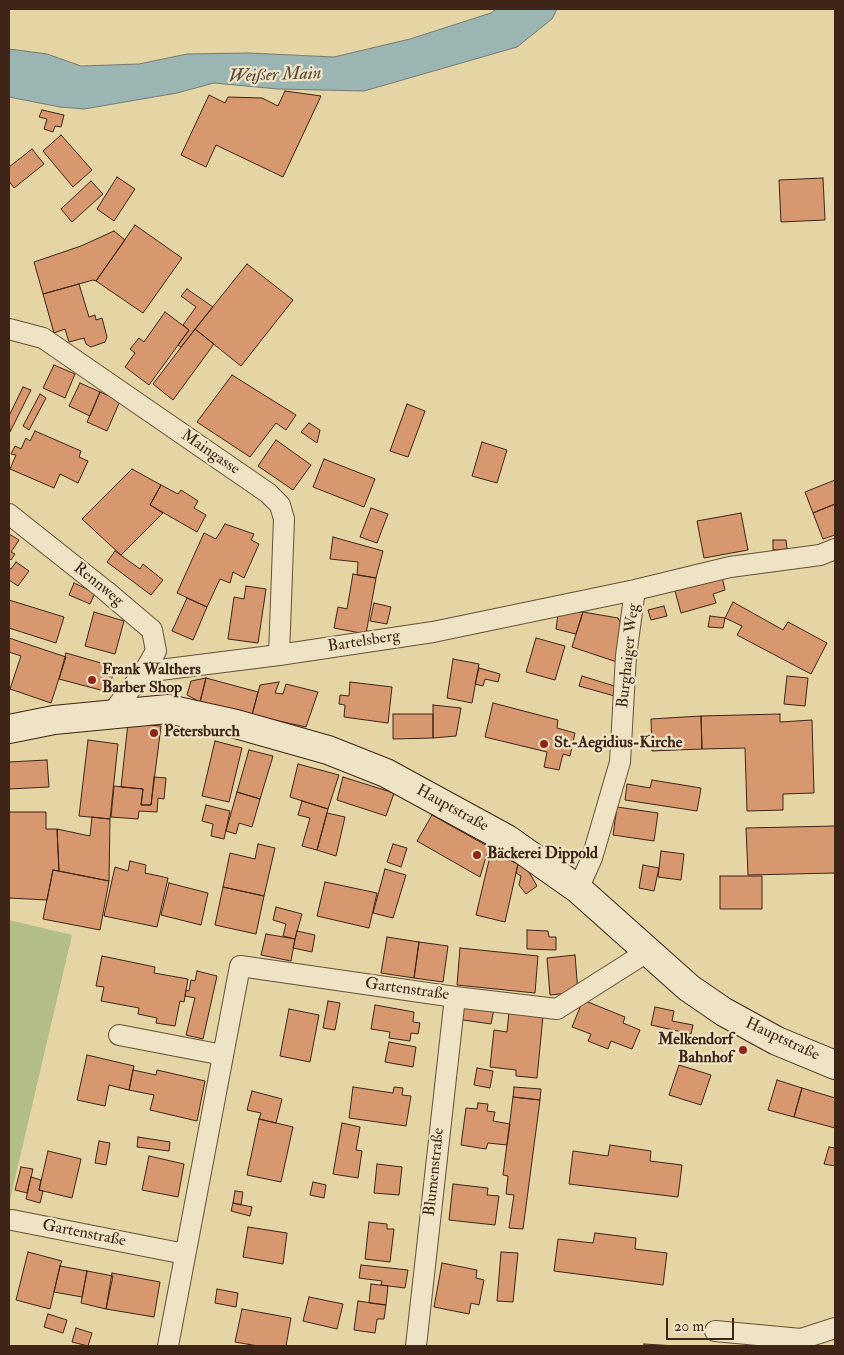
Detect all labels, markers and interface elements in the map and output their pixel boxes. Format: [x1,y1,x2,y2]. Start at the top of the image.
water label: Weißer Main [228,64,322,88]
street label: Maingasse [177,426,243,480]
street label: Rennweg [69,559,127,611]
street label: Burghaiger Weg [614,603,644,709]
street label: Bartelsberg [327,627,401,657]
place label: Frank Walthers Barber Shop [102,661,201,699]
marker: Frank Walthers Barber Shop [86,674,98,686]
place label: Petersburch [164,723,240,743]
marker: Petersburch [148,727,160,739]
place label: St.-Aegidius-Kirche [554,734,682,754]
marker: St.-Aegidius-Kirche [538,738,550,750]
street label: Hauptstraße [412,781,492,837]
place label: Bäckerei Dippold [487,845,598,865]
marker: Bäckerei Dippold [471,849,483,861]
street label: Gartenstraße [364,975,450,1005]
street label: Hauptstraße [742,1014,822,1066]
place label: Melkendorf Bahnhof [658,1031,733,1069]
marker: Melkendorf Bahnhof [737,1044,749,1056]
street label: Blumenstraße [421,1127,449,1217]
street label: Gartenstraße [41,1217,127,1251]
scale bar [669,1308,736,1340]
text: 20 m [674,1317,704,1336]

